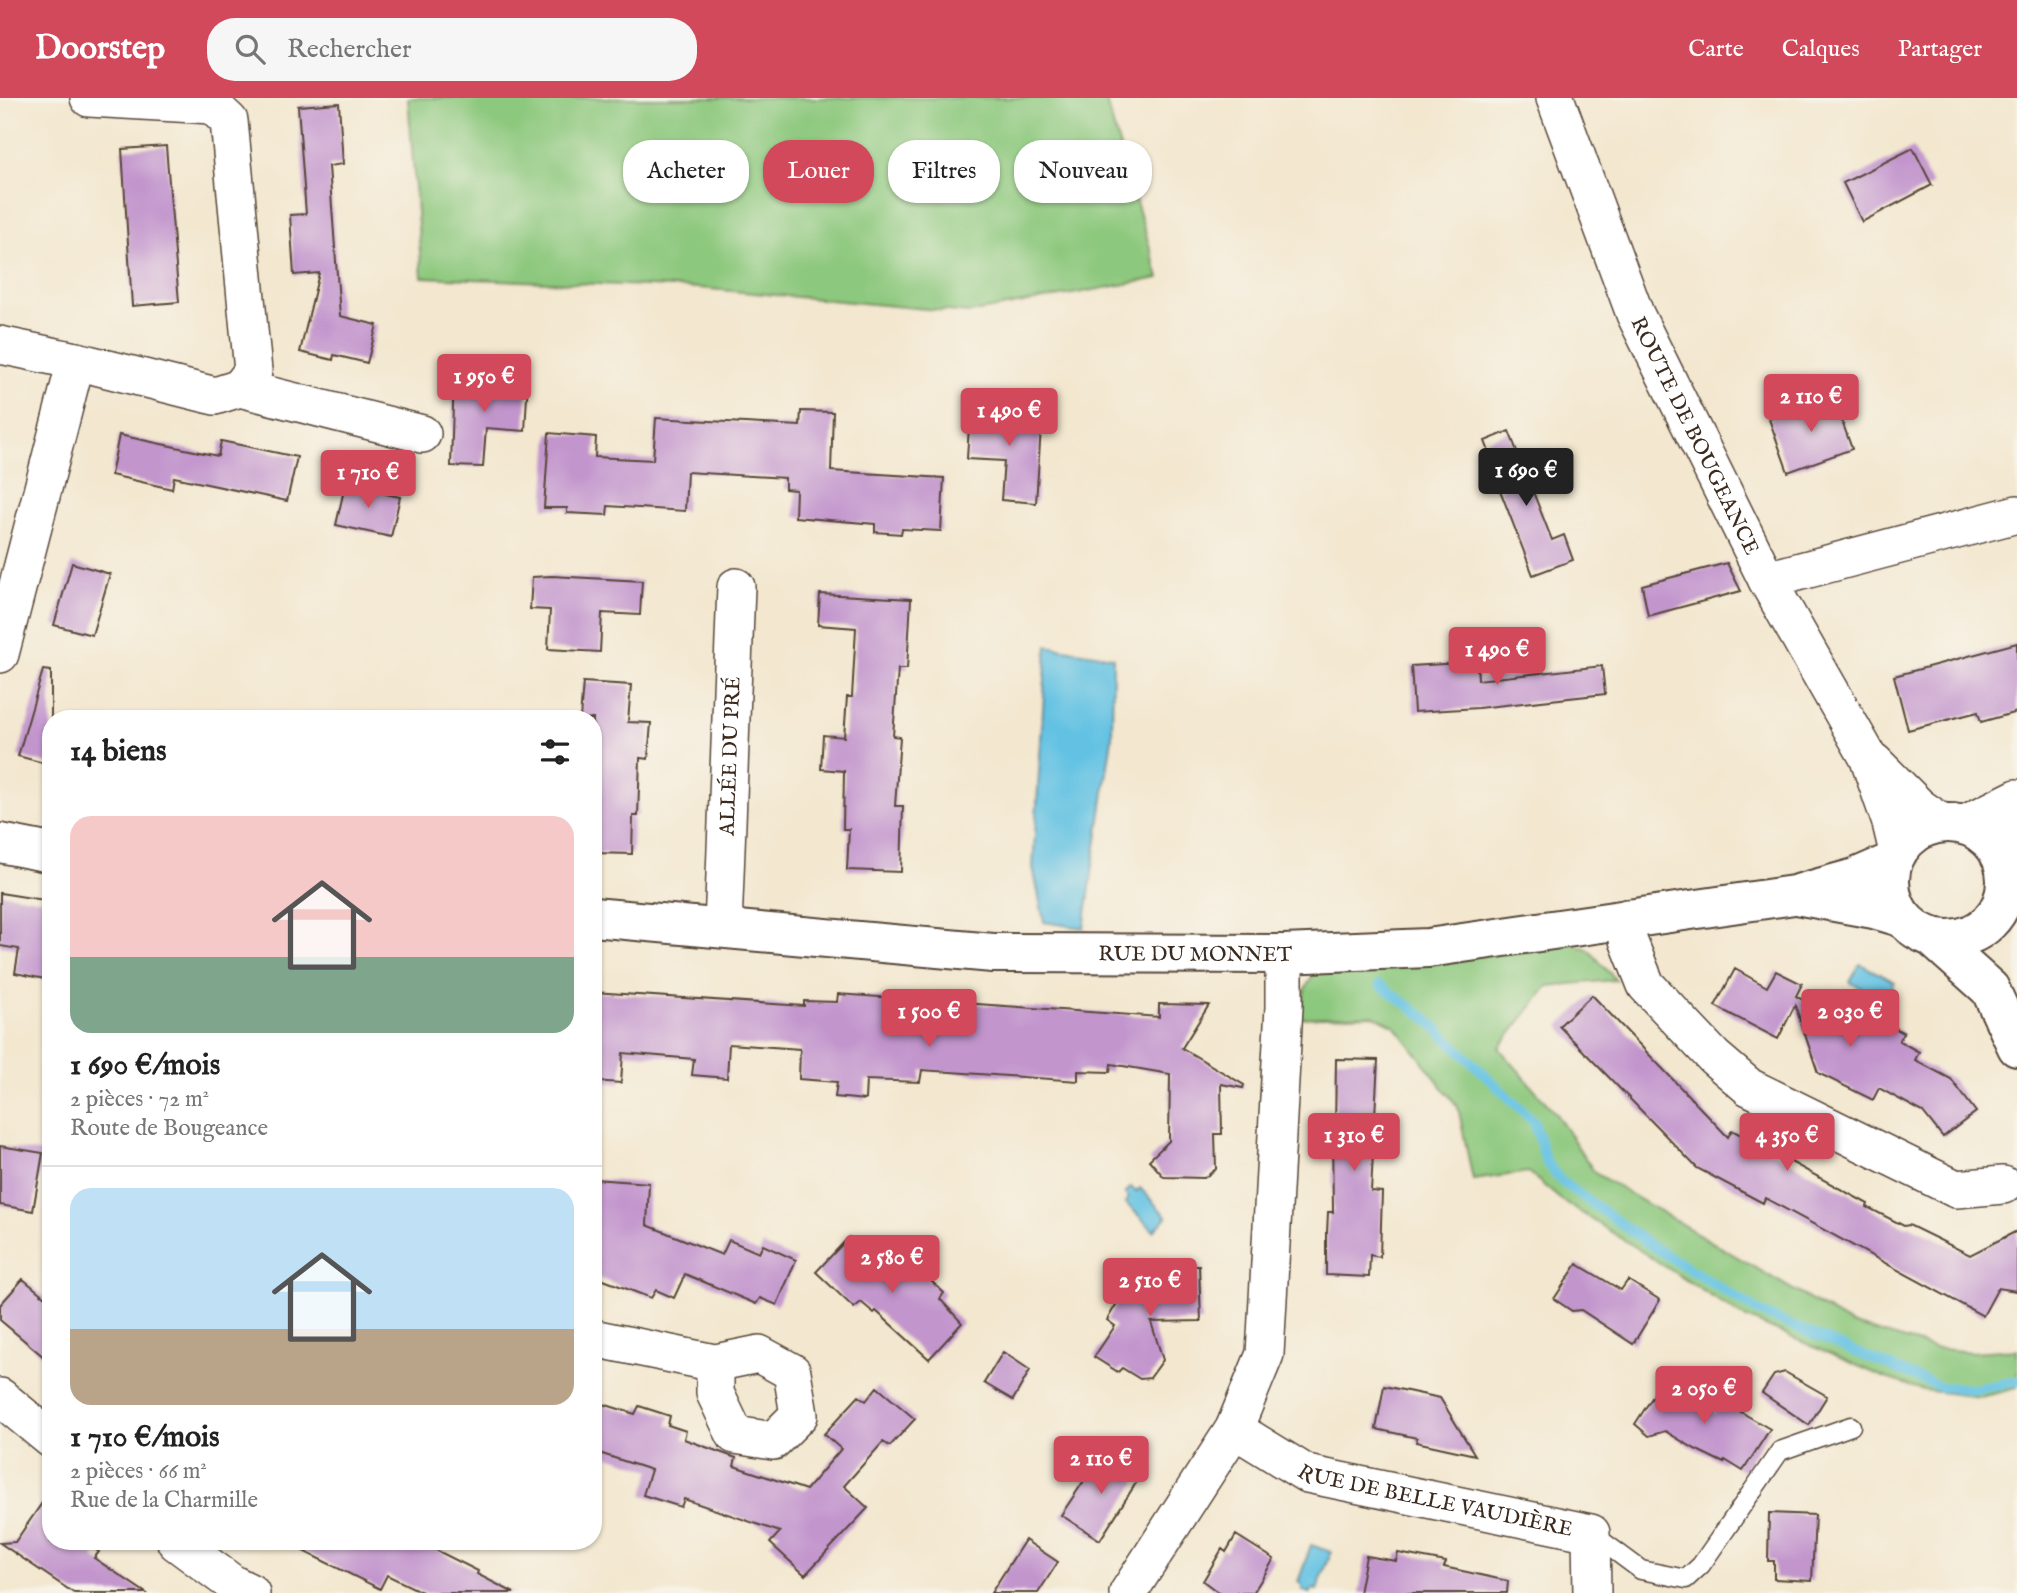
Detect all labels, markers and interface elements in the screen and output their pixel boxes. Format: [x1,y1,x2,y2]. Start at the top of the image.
search box [207,18,697,81]
text: Doorstep [35,28,165,70]
icon: search [231,30,269,68]
text: Rechercher [287,33,411,66]
text: Carte [1688,34,1744,65]
text: Calques [1782,34,1860,65]
text: Partager [1898,34,1982,65]
chip: Acheter [623,140,749,203]
chip: Louer [763,140,874,203]
chip: Filtres [888,140,1000,203]
chip: Nouveau [1014,140,1152,203]
street label: ROUTE DE BOUGEANCE [1623,313,1764,560]
pin: 1 950 € [419,354,549,414]
text: 1 950 € [453,362,515,391]
pin: 2 110 € [1746,374,1876,434]
text: 2 110 € [1780,382,1842,411]
pin: 1 490 € [944,388,1074,448]
text: 1 490 € [977,396,1041,425]
pin: 1 690 € [1461,448,1591,508]
pin: 1 710 € [303,450,433,510]
text: 1 690 € [1494,456,1558,485]
text: 1 710 € [337,458,399,487]
pin: 1 490 € [1432,628,1562,687]
text: 1 490 € [1465,635,1529,664]
street label: ALLÉE DU PRÉ [714,676,748,837]
text: 14 biens [70,733,167,771]
icon: filters [536,733,574,771]
icon: home [259,862,385,988]
street label: RUE DU MONNET [1098,941,1294,969]
pin: 1 500 € [864,990,994,1049]
pin: 2 030 € [1785,990,1915,1049]
text: 1 500 € [898,997,960,1026]
text: 2 030 € [1817,997,1883,1026]
text: 1 690 €/mois [70,1047,220,1085]
text: 2 pièces · 72 m² [70,1085,209,1114]
text: Route de Bougeance [70,1114,268,1143]
pin: 1 310 € [1289,1114,1419,1173]
pin: 4 350 € [1722,1114,1852,1173]
text: 1 310 € [1324,1121,1384,1150]
text: 4 350 € [1756,1121,1818,1150]
icon: home [259,1234,385,1360]
pin: 2 580 € [827,1236,957,1295]
text: 2 580 € [861,1243,923,1272]
pin: 2 510 € [1085,1258,1215,1318]
text: 2 510 € [1119,1266,1181,1295]
pin: 2 050 € [1639,1366,1769,1426]
text: 2 050 € [1671,1374,1737,1403]
text: 1 710 €/mois [70,1419,220,1457]
pin: 2 110 € [1036,1436,1166,1496]
text: 2 110 € [1070,1444,1132,1473]
text: 2 pièces · 66 m² [70,1457,207,1486]
street label: RUE DE BELLE VAUDIÈRE [1292,1459,1575,1544]
text: Rue de la Charmille [70,1486,258,1515]

